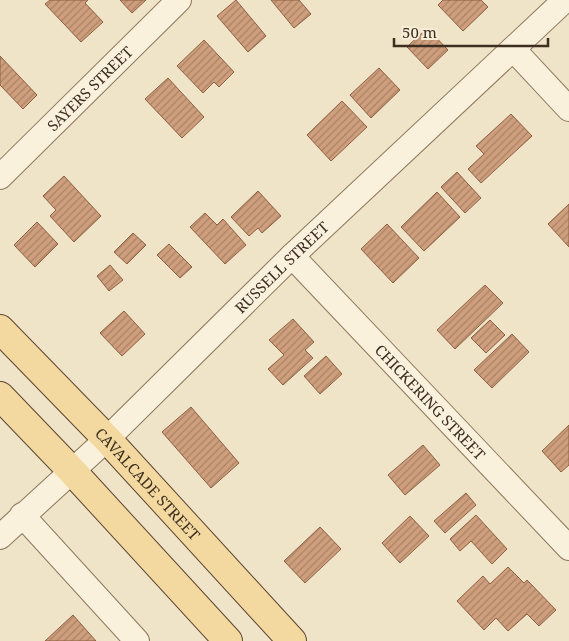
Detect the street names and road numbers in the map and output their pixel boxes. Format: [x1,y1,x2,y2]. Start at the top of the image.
street label: SAYERS STREET [42,42,137,135]
street label: RUSSELL STREET [230,217,333,317]
street label: CHICKERING STREET [371,340,490,464]
street label: CAVALCADE STREET [91,423,205,544]

